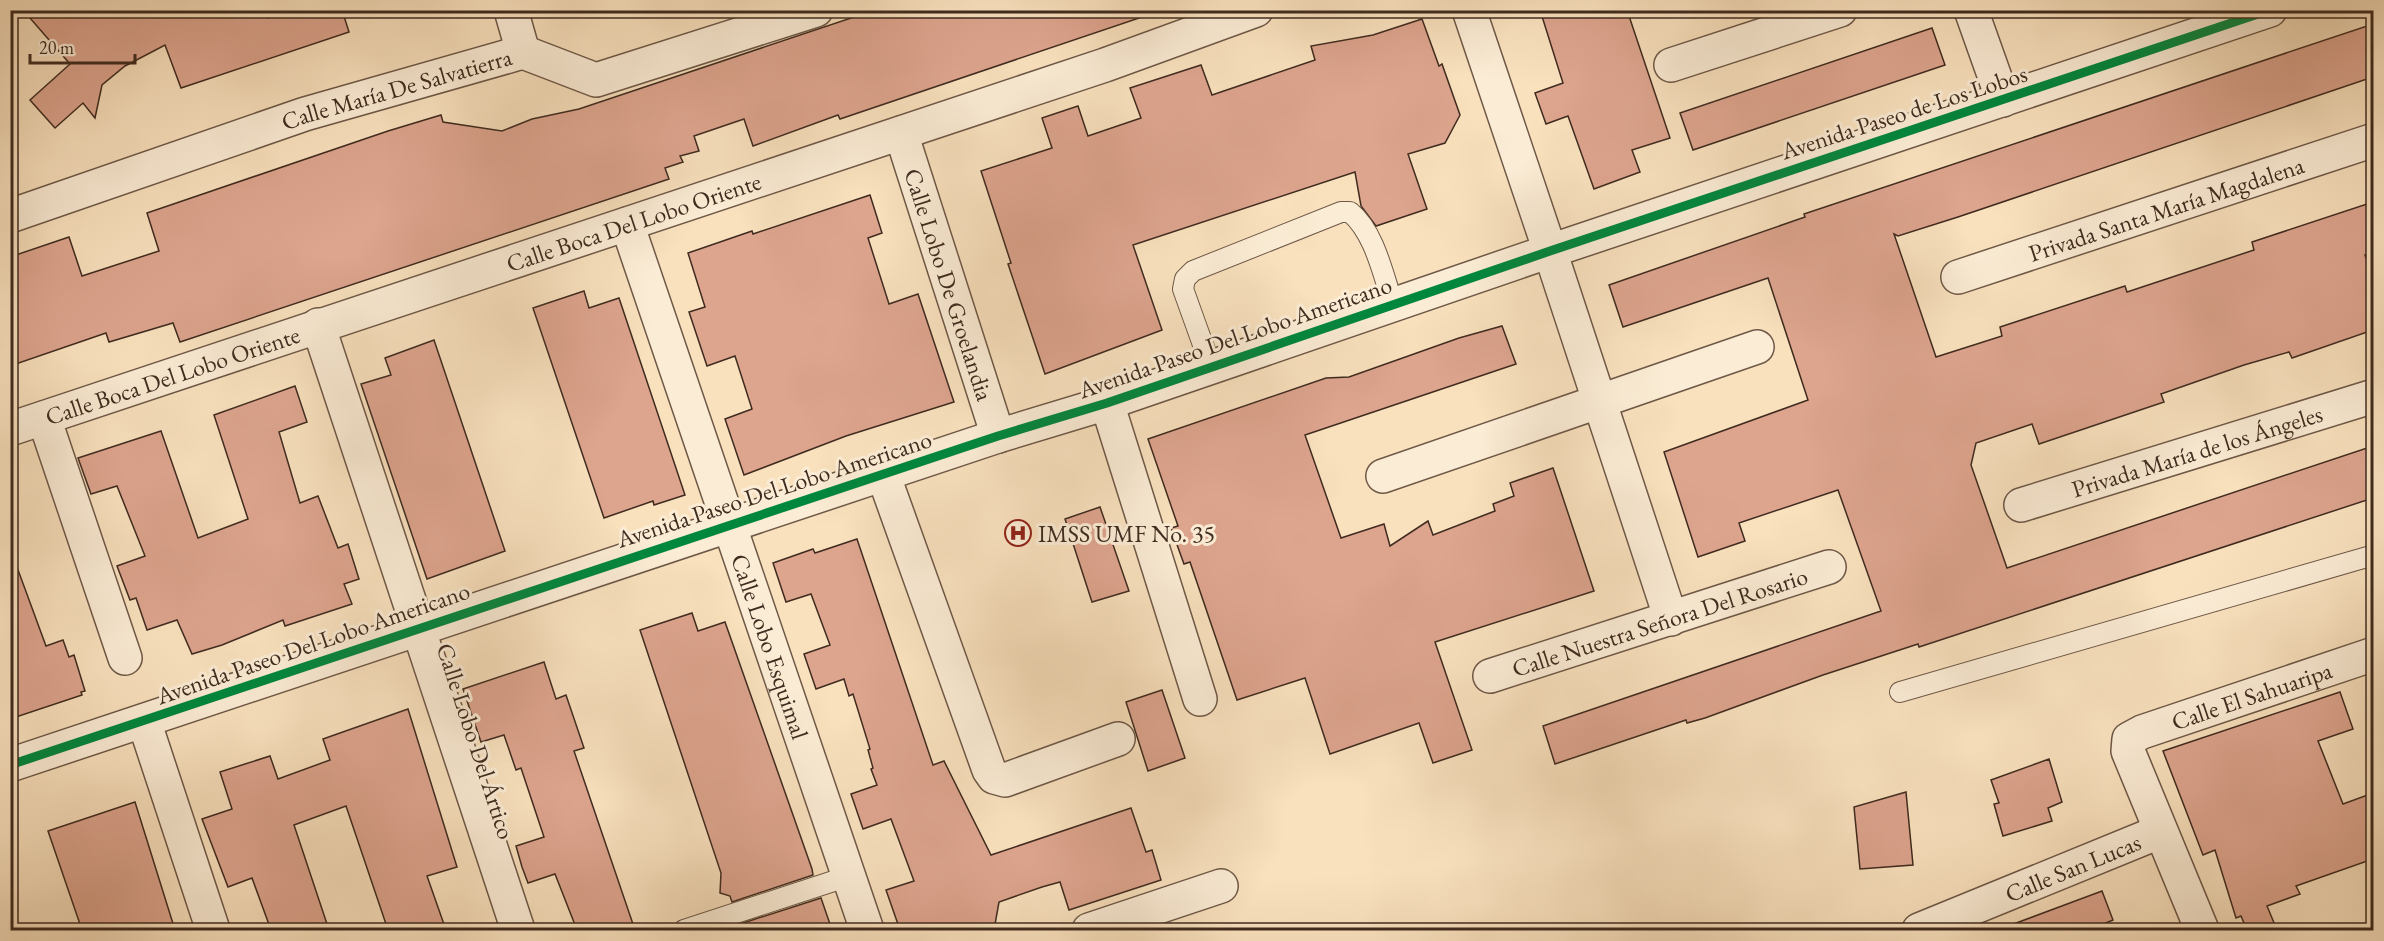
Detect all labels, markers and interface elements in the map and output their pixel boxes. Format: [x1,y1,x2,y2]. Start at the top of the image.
scale bar [30,27,135,65]
text: 20 m [39,36,74,59]
street label: Calle María De Salvatierra [277,40,516,137]
street label: Avenida Paseo de Los Lobos [1776,58,2031,167]
street label: Privada Santa María Magdalena [2024,149,2308,268]
street label: Calle Lobo De Groelandia [898,164,1001,405]
street label: Calle Boca Del Lobo Oriente [502,165,765,278]
street label: Avenida Paseo Del Lobo Americano [1073,269,1396,406]
street label: Calle Boca Del Lobo Oriente [41,318,304,432]
street label: Privada María de los Ángeles [2067,397,2326,504]
street label: Avenida Paseo Del Lobo Americano [612,423,936,555]
hospital icon: IMSS UMF No. 35 [1003,518,1033,548]
place label: IMSS UMF No. 35 [1038,518,1215,549]
street label: Calle Lobo Esquimal [725,550,816,743]
street label: Calle Nuestra Señora Del Rosario [1508,559,1811,684]
street label: Avenida Paseo Del Lobo Americano [151,575,474,712]
street label: Calle Lobo Del Ártico [430,639,522,843]
street label: Calle El Sahuaripa [2167,654,2336,737]
street label: Calle San Lucas [2000,826,2145,909]

